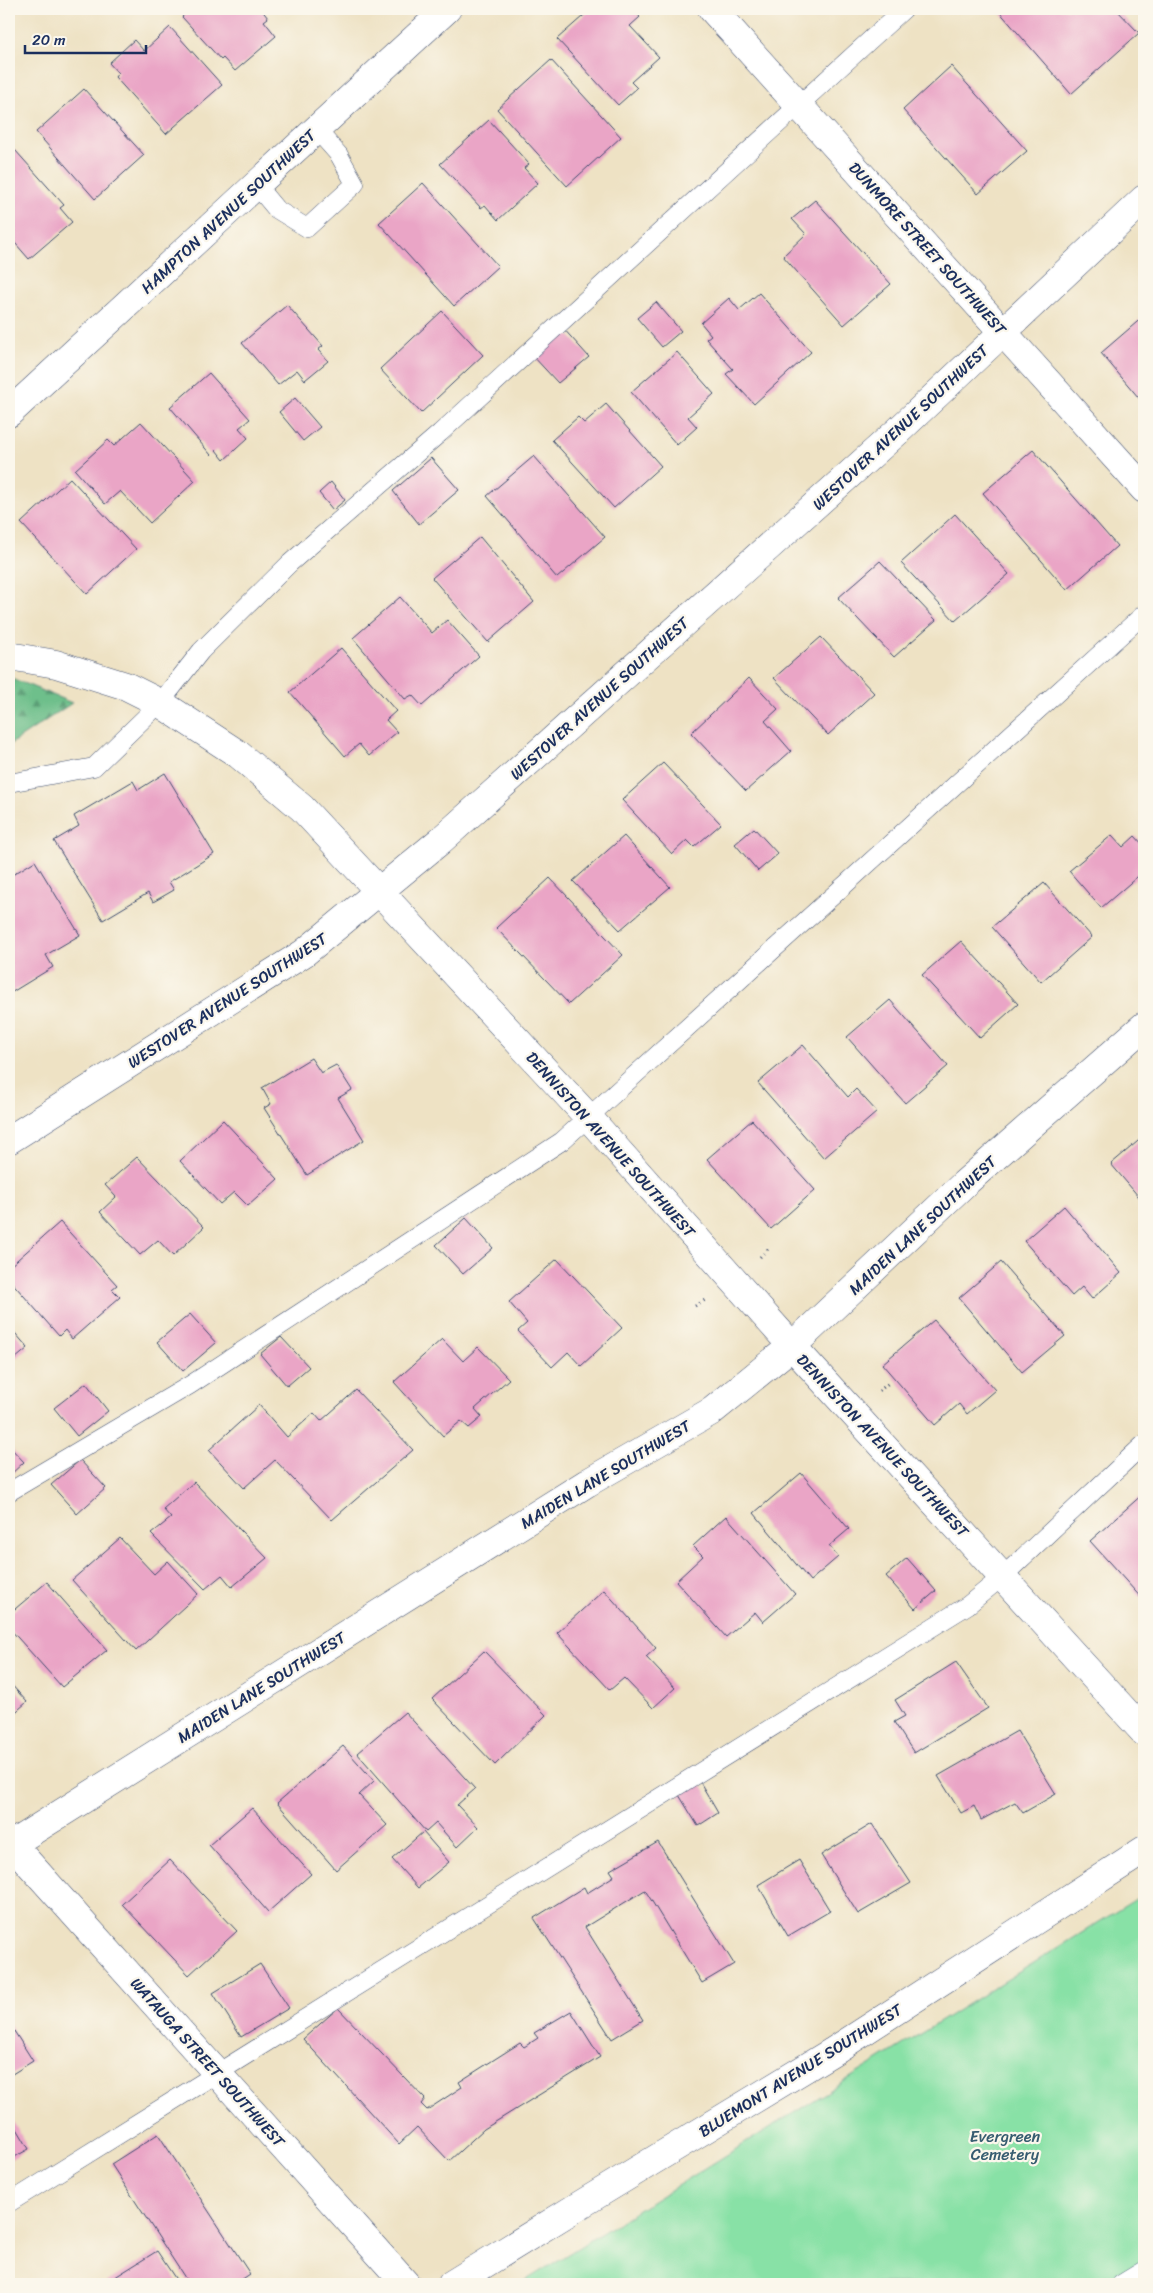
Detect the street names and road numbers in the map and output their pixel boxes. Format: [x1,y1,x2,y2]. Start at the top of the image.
street label: HAMPTON AVENUE SOUTHWEST [134,121,324,301]
street label: DUNMORE STREET SOUTHWEST [841,155,1015,343]
street label: WESTOVER AVENUE SOUTHWEST [805,336,996,518]
street label: WESTOVER AVENUE SOUTHWEST [503,609,697,787]
street label: WESTOVER AVENUE SOUTHWEST [121,924,334,1076]
street label: DENNISTON AVENUE SOUTHWEST [519,1044,704,1245]
street label: MAIDEN LANE SOUTHWEST [841,1147,1004,1302]
street label: DENNISTON AVENUE SOUTHWEST [789,1347,977,1545]
street label: MAIDEN LANE SOUTHWEST [514,1411,697,1537]
street label: MAIDEN LANE SOUTHWEST [171,1623,353,1751]
street label: WATAUGA STREET SOUTHWEST [123,1970,293,2155]
street label: BLUEMONT AVENUE SOUTHWEST [693,1995,909,2145]

